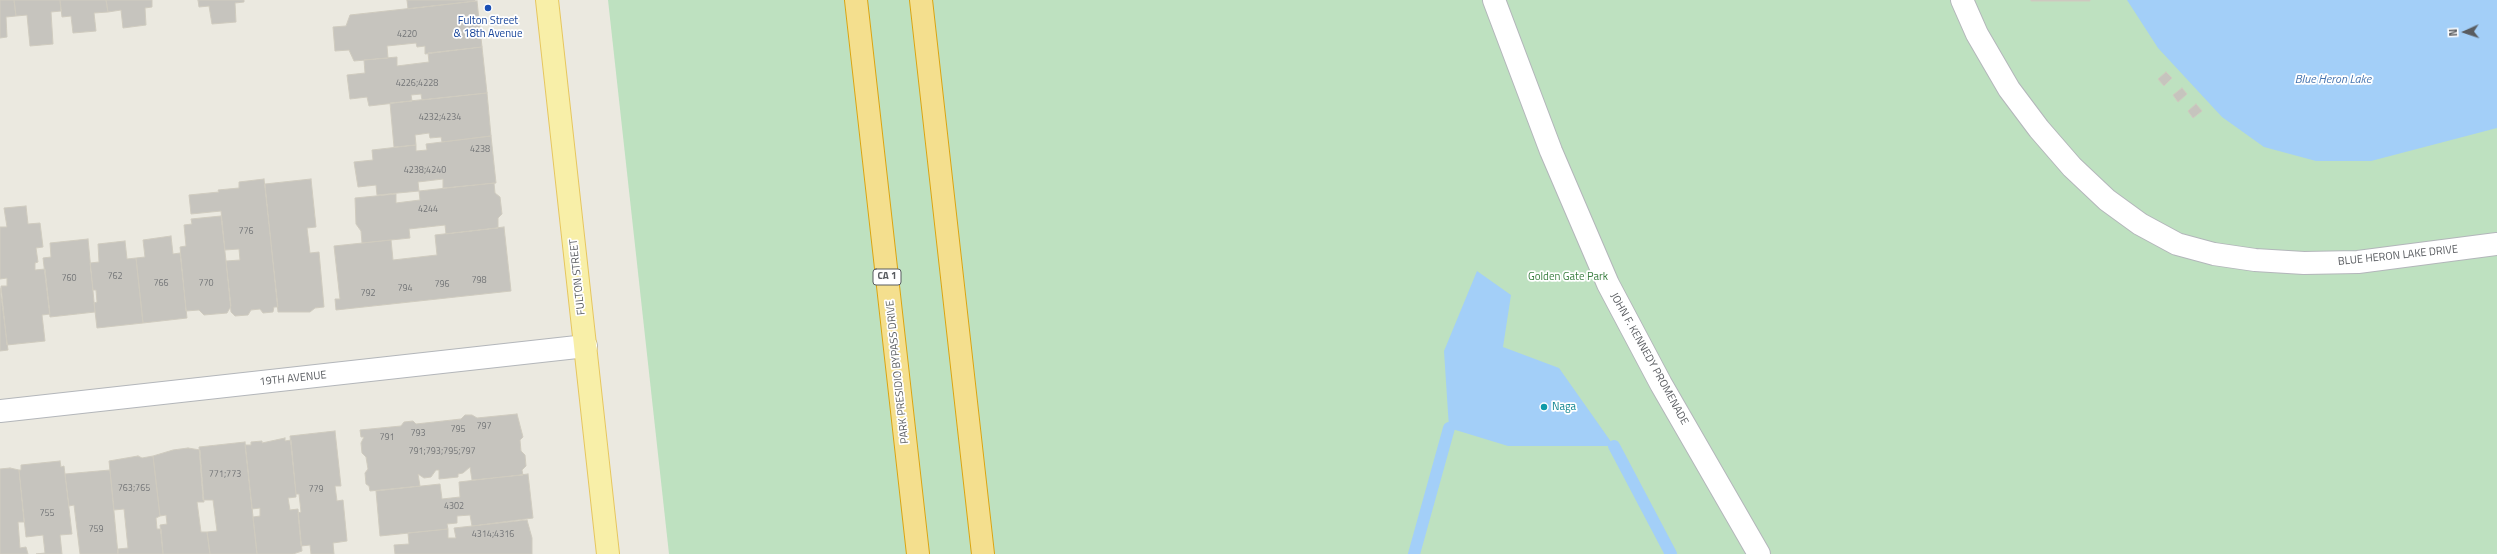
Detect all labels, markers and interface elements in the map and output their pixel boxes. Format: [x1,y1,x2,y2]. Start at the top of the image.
marker: Fulton Street & 18th Avenue [483,3,493,13]
north arrow [2445,12,2485,52]
place label: Fulton Street & 18th Avenue [454,14,522,40]
text: N [2445,28,2461,37]
house number: 4220 [397,30,417,40]
water label: Blue Heron Lake [2295,73,2371,87]
house number: 4226;4228 [396,79,438,89]
house number: 4232;4234 [419,113,461,123]
house number: 4238 [470,145,490,155]
house number: 4238;4240 [404,166,446,176]
house number: 4244 [418,205,438,215]
house number: 776 [238,227,254,237]
street label: FULTON STREET [567,238,589,316]
street label: BLUE HERON LAKE DRIVE [2337,243,2459,269]
road number: CA 1 [873,269,901,285]
park label: Golden Gate Park [1528,270,1608,284]
house number: 762 [107,272,123,282]
house number: 760 [61,274,77,284]
house number: 798 [471,276,487,286]
house number: 766 [153,279,169,289]
house number: 770 [198,279,214,289]
house number: 796 [434,280,450,290]
house number: 794 [397,284,413,294]
house number: 792 [360,289,376,299]
street label: JOHN F. KENNEDY PROMENADE [1607,291,1691,427]
street label: PARK PRESIDIO BYPASS DRIVE [884,300,912,444]
street label: 19TH AVENUE [259,369,327,389]
place label: Naga [1552,400,1576,414]
marker: Naga [1539,402,1549,412]
house number: 797 [476,422,492,432]
house number: 795 [450,425,466,435]
house number: 793 [410,429,426,439]
house number: 791 [379,433,395,443]
house number: 791;793;795;797 [408,447,476,457]
house number: 771;773 [209,470,241,480]
house number: 763;765 [118,484,150,494]
house number: 779 [308,485,324,495]
house number: 4302 [444,502,464,512]
house number: 755 [39,509,55,519]
house number: 759 [88,525,104,535]
house number: 4314;4316 [472,530,514,540]

